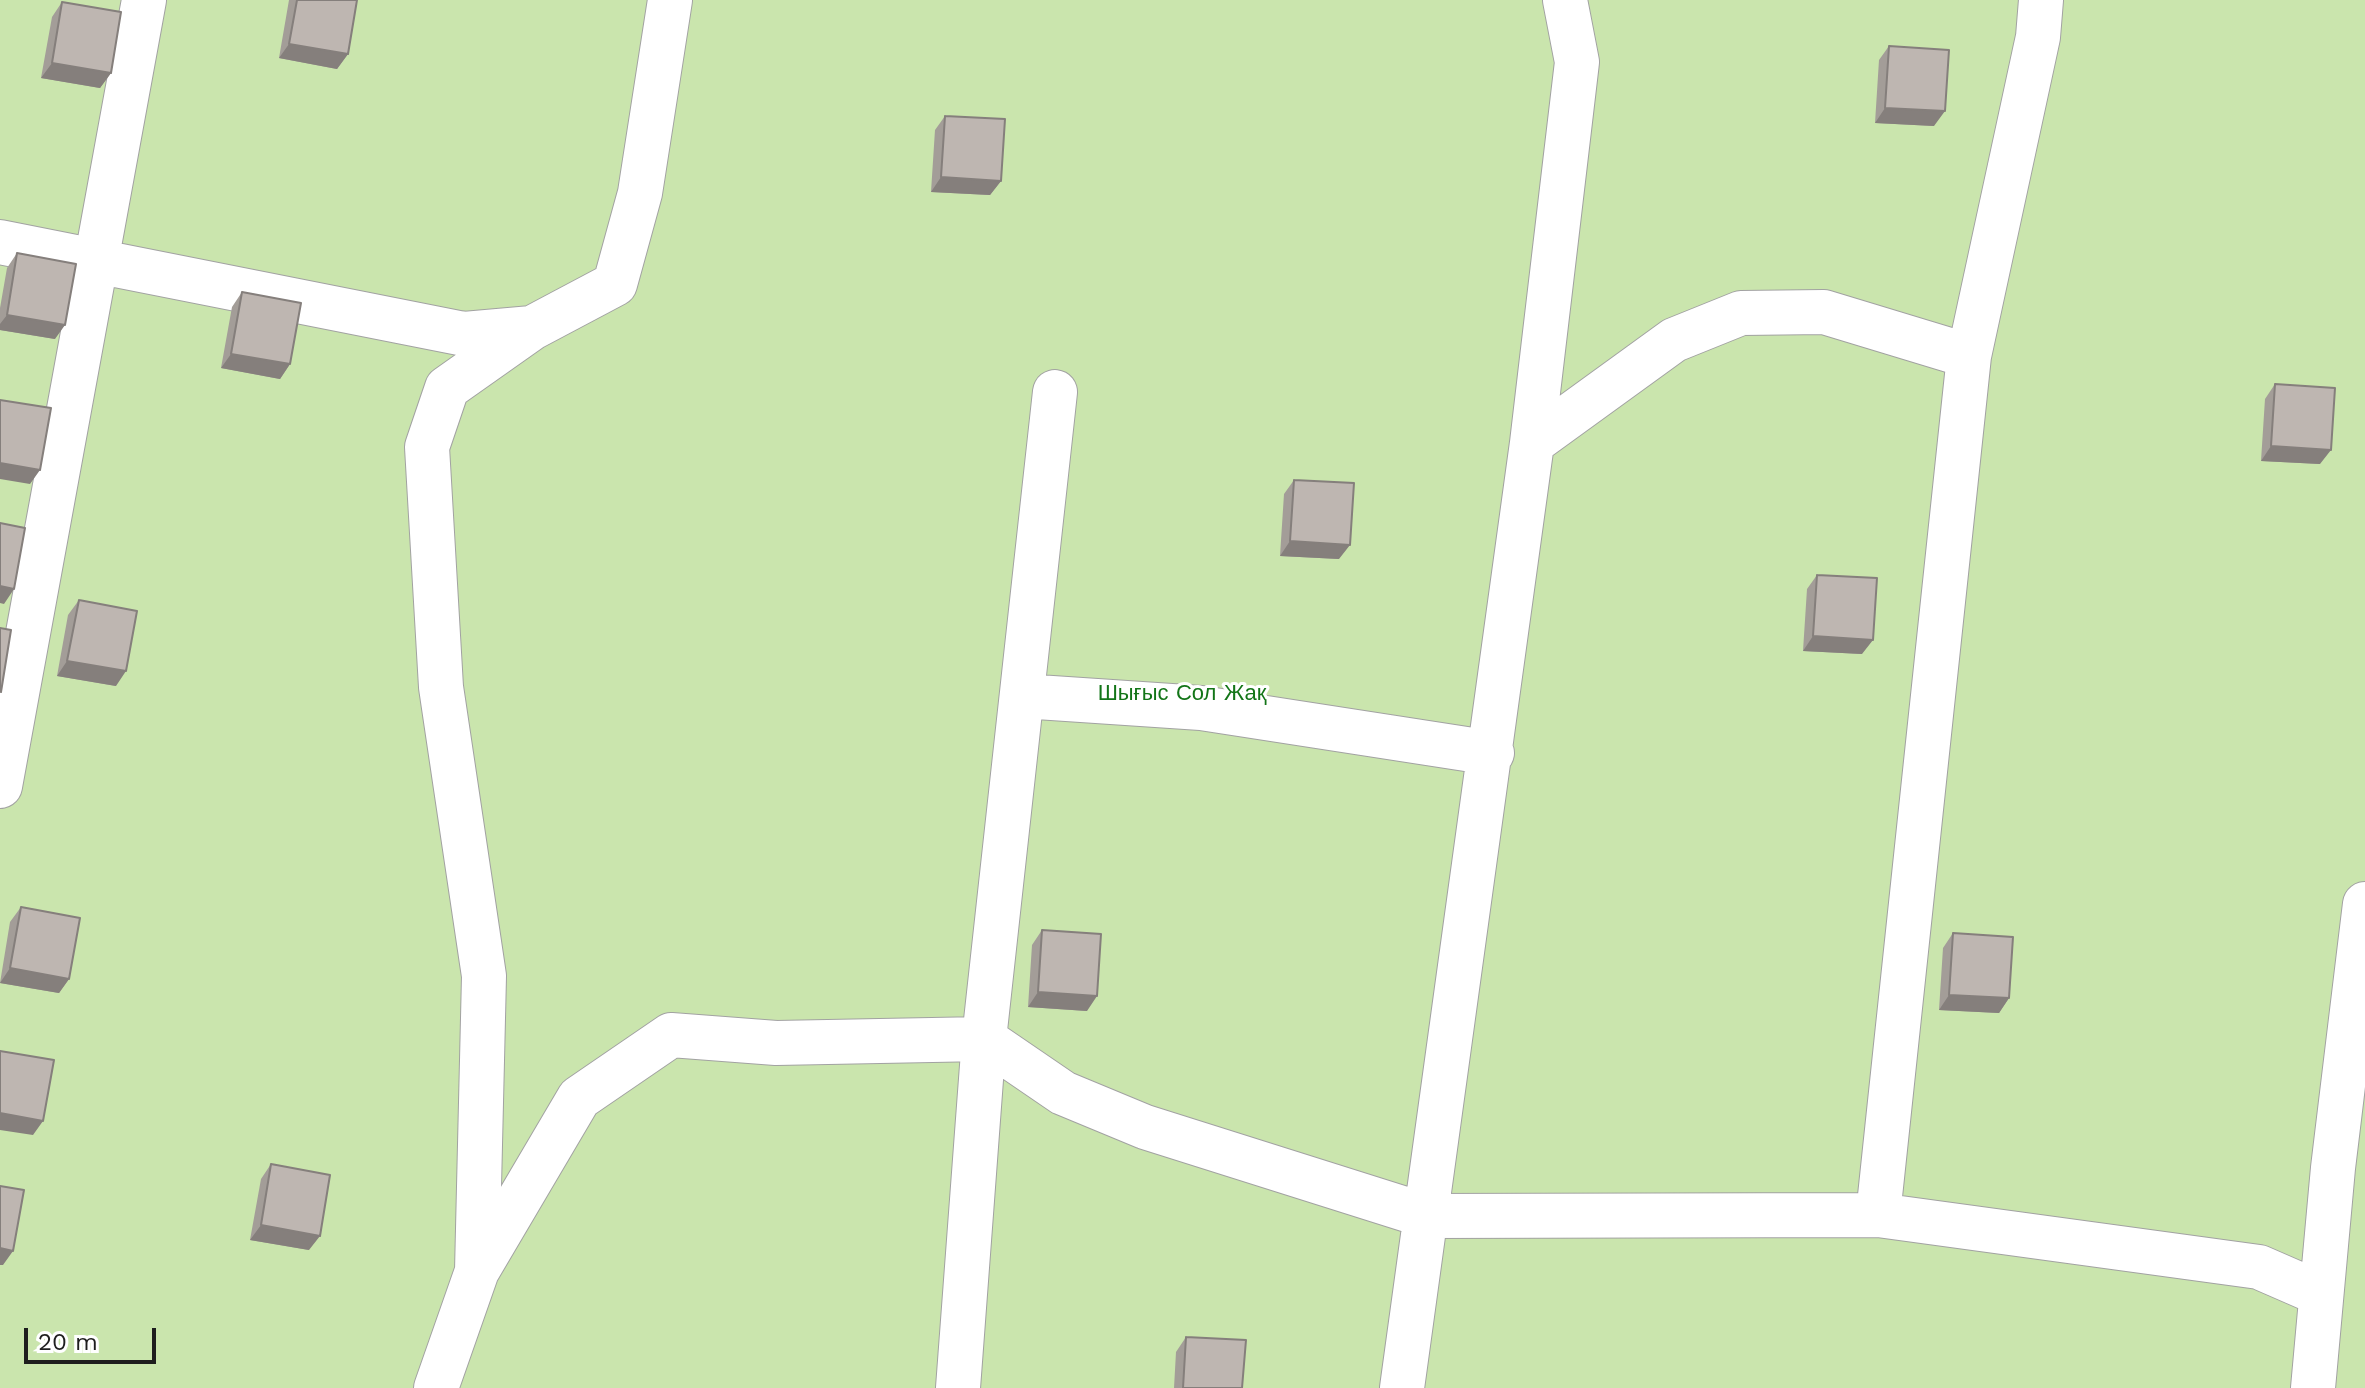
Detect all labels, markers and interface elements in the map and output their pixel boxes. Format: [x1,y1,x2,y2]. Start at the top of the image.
park label: Шығыс Сол Жақ [1098,681,1266,707]
scale bar [28,1312,160,1362]
text: 20 m [38,1328,98,1356]

